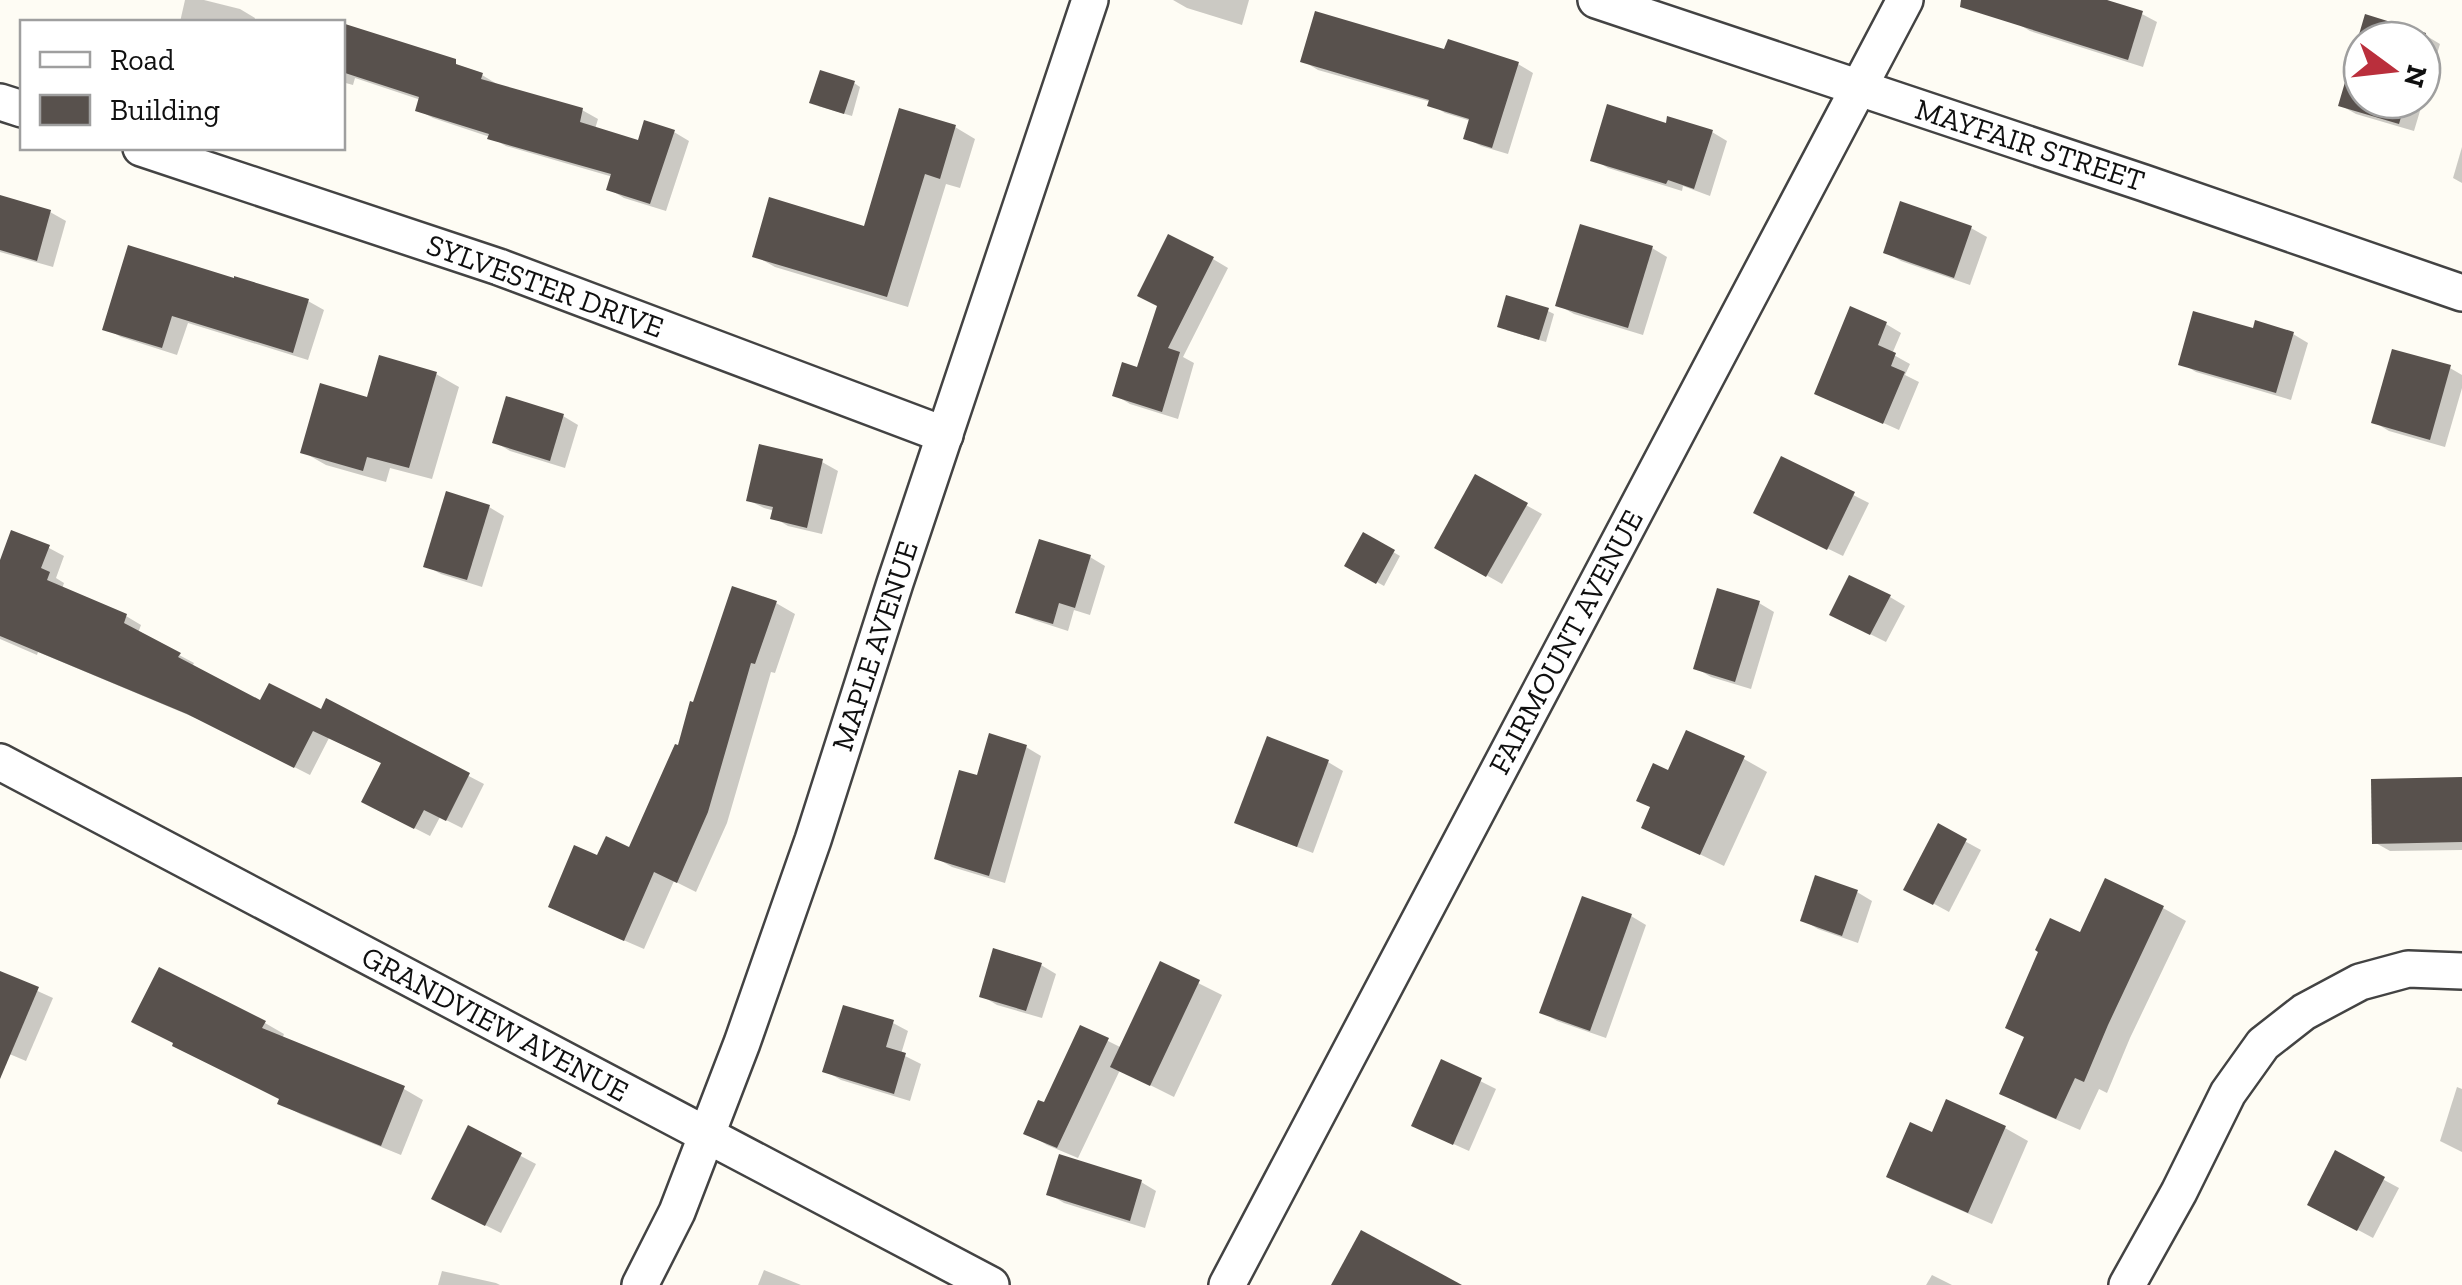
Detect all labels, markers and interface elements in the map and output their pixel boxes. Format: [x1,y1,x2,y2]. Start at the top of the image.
legend [20,20,345,150]
north arrow [2342,20,2442,120]
text: Road [110,42,175,78]
text: N [2397,62,2434,91]
street label: MAYFAIR STREET [1911,91,2149,199]
text: Building [110,92,220,128]
street label: SYLVESTER DRIVE [422,226,668,346]
street label: FAIRMOUNT AVENUE [1481,504,1651,780]
street label: MAPLE AVENUE [824,536,926,756]
street label: GRANDVIEW AVENUE [356,938,634,1110]

